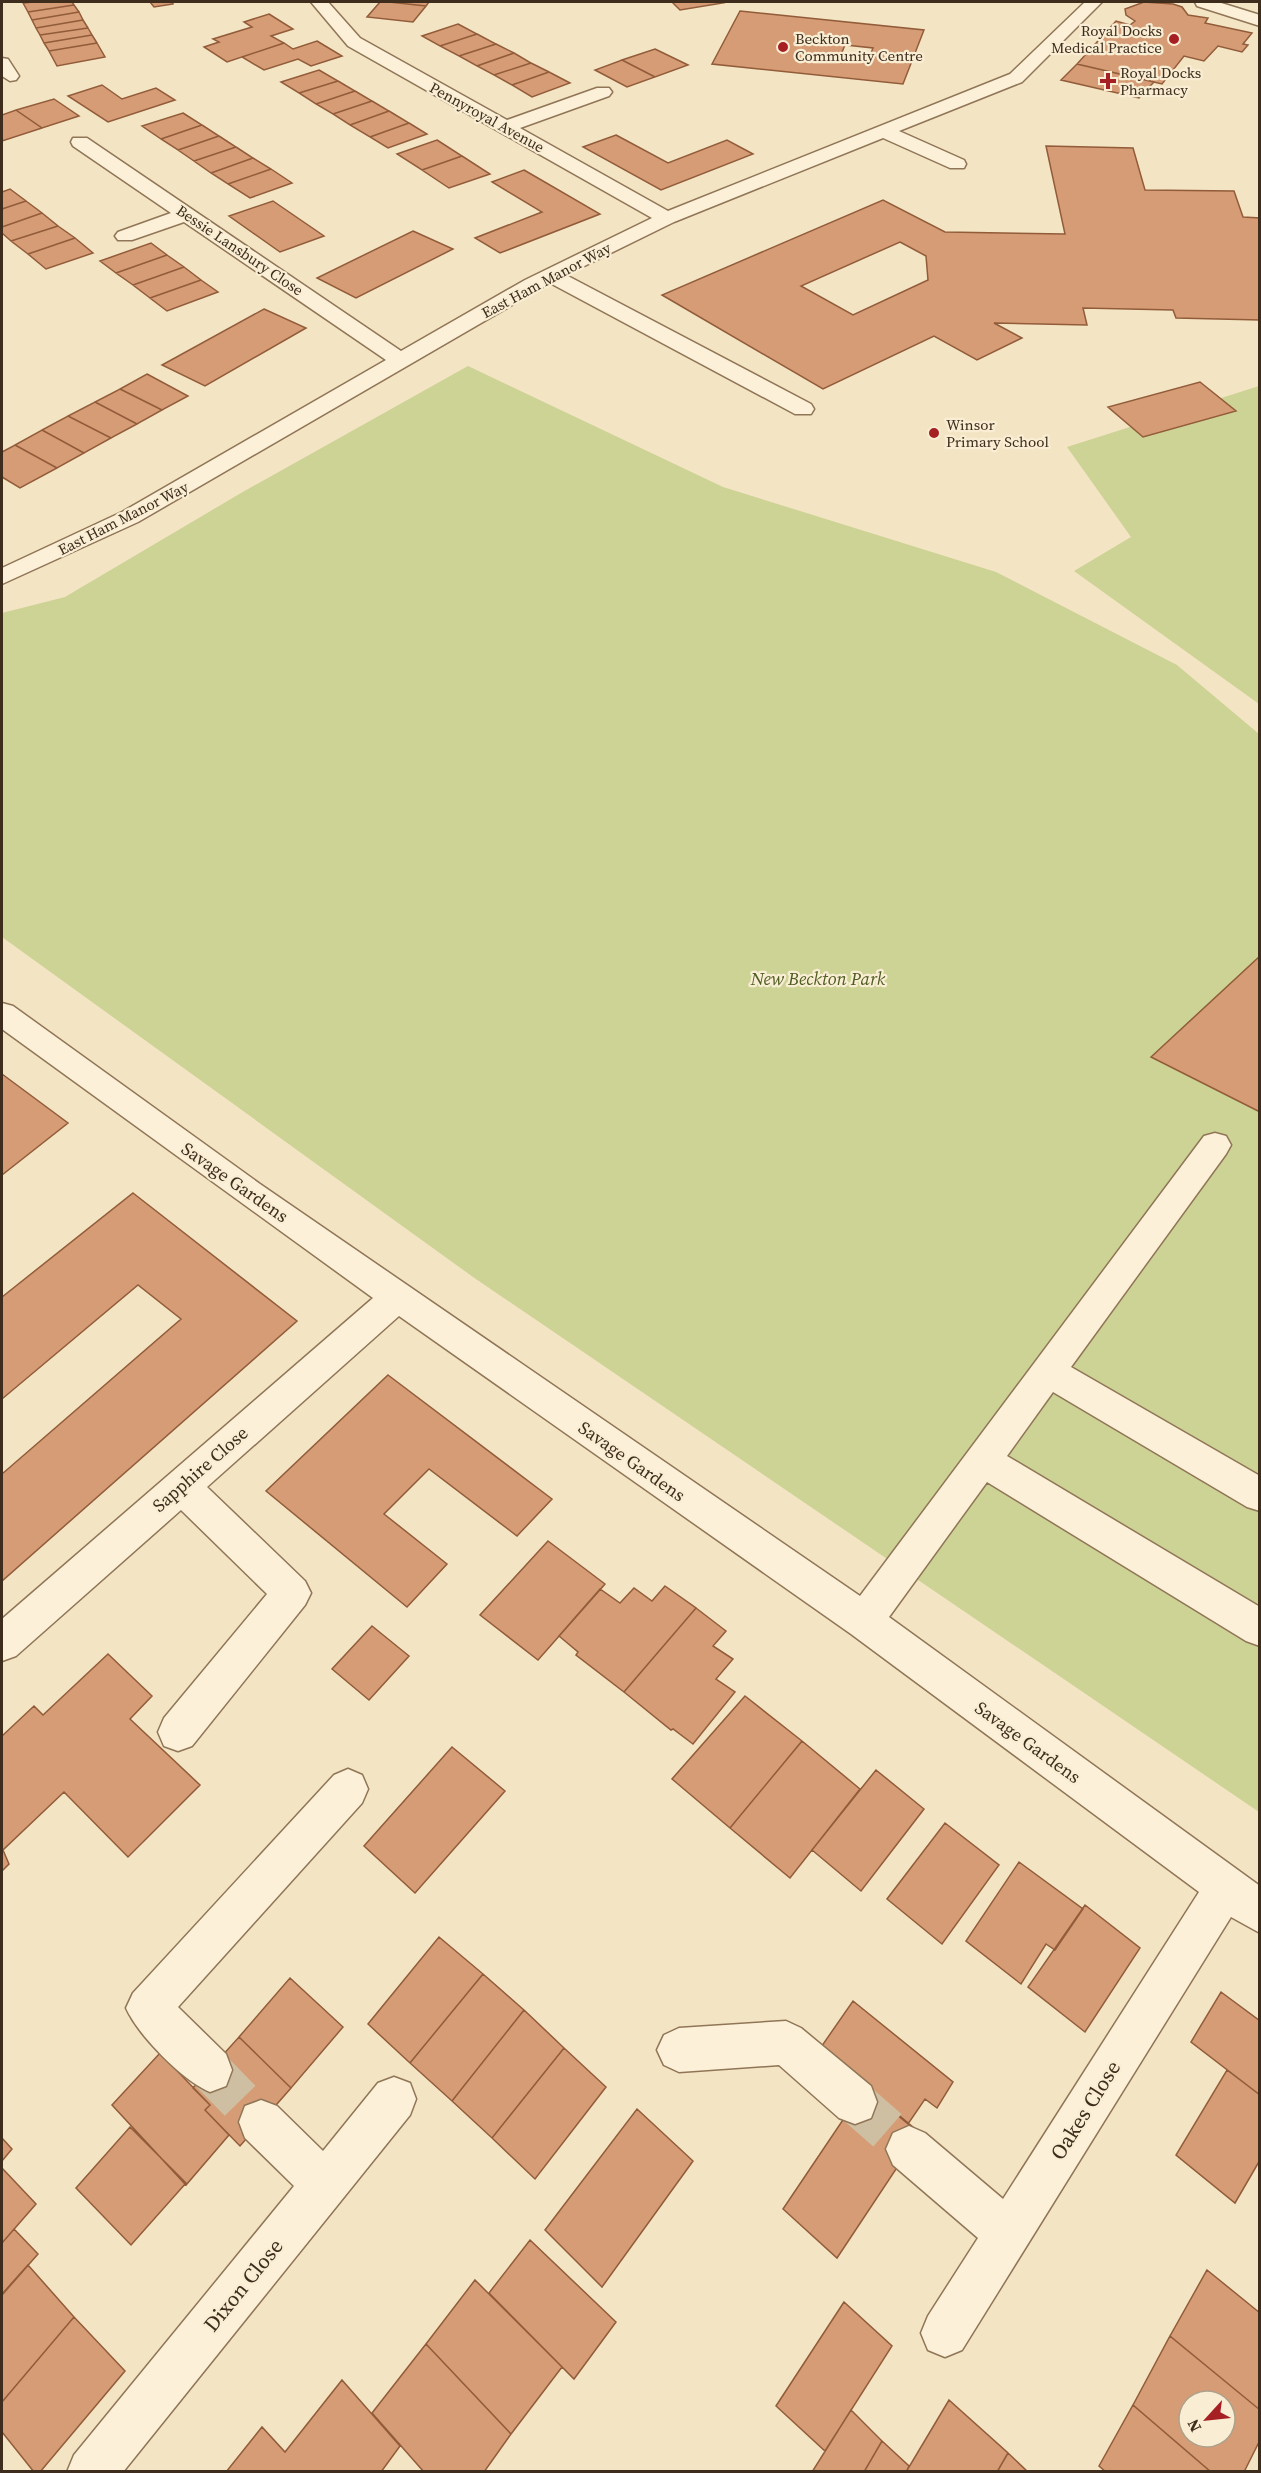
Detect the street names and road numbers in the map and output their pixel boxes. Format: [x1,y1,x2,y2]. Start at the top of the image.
street label: Pennyroyal Avenue [426,77,548,157]
street label: Bessie Lansbury Close [172,200,308,301]
street label: East Ham Manor Way [478,237,615,323]
street label: East Ham Manor Way [54,476,192,560]
street label: Savage Gardens [177,1136,294,1228]
street label: Savage Gardens [574,1415,691,1507]
street label: Sapphire Close [147,1420,253,1518]
street label: Savage Gardens [970,1695,1086,1789]
street label: Oakes Close [1043,2055,1127,2165]
street label: Dixon Close [197,2232,289,2338]

